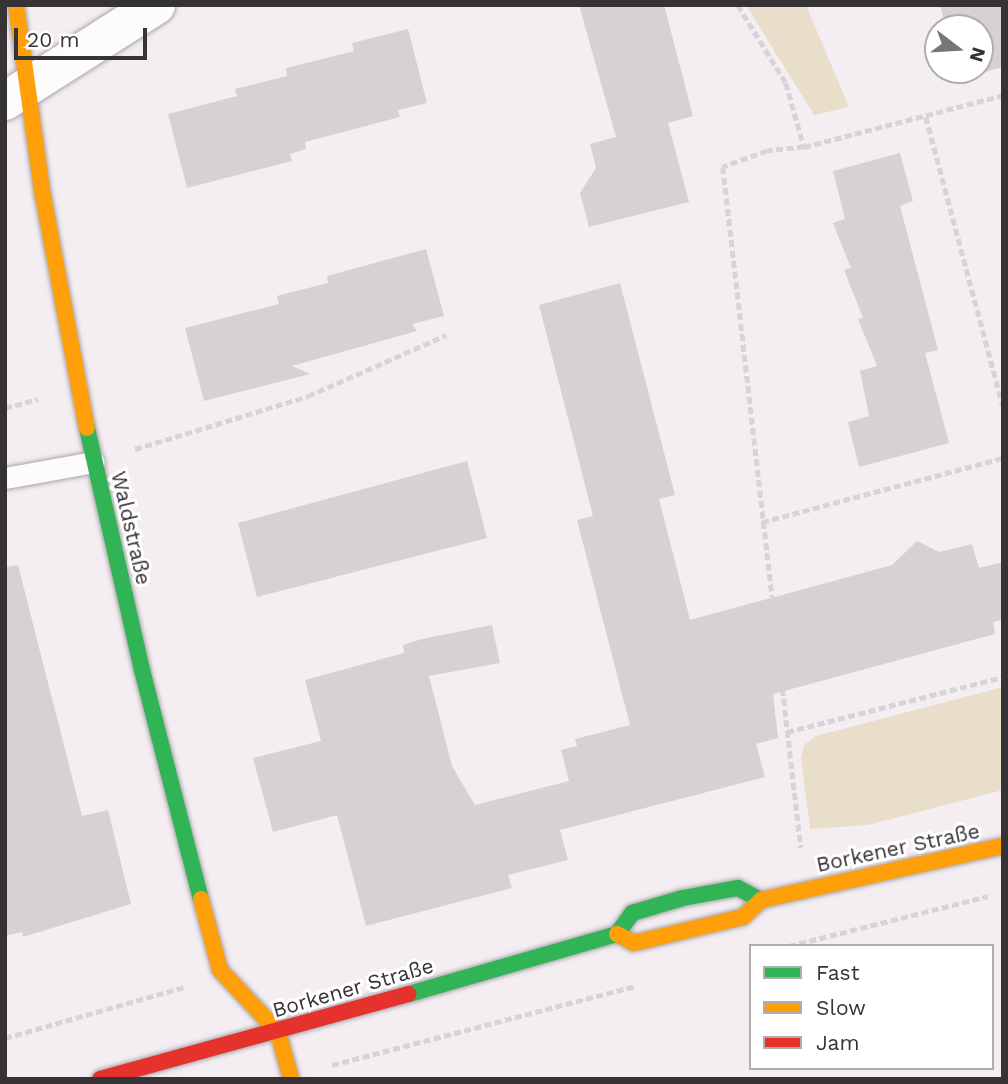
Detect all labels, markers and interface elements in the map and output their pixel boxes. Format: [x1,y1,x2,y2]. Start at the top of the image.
scale bar [18,14,150,58]
north arrow [924,14,994,84]
text: 20 m [27,27,79,52]
text: N [965,45,991,65]
street label: Waldstraße [106,469,156,587]
street label: Borkener Straße [814,818,982,878]
legend [749,944,994,1070]
street label: Borkener Straße [269,953,437,1023]
text: Fast [816,960,860,985]
text: Slow [816,995,866,1020]
text: Jam [816,1030,859,1055]

